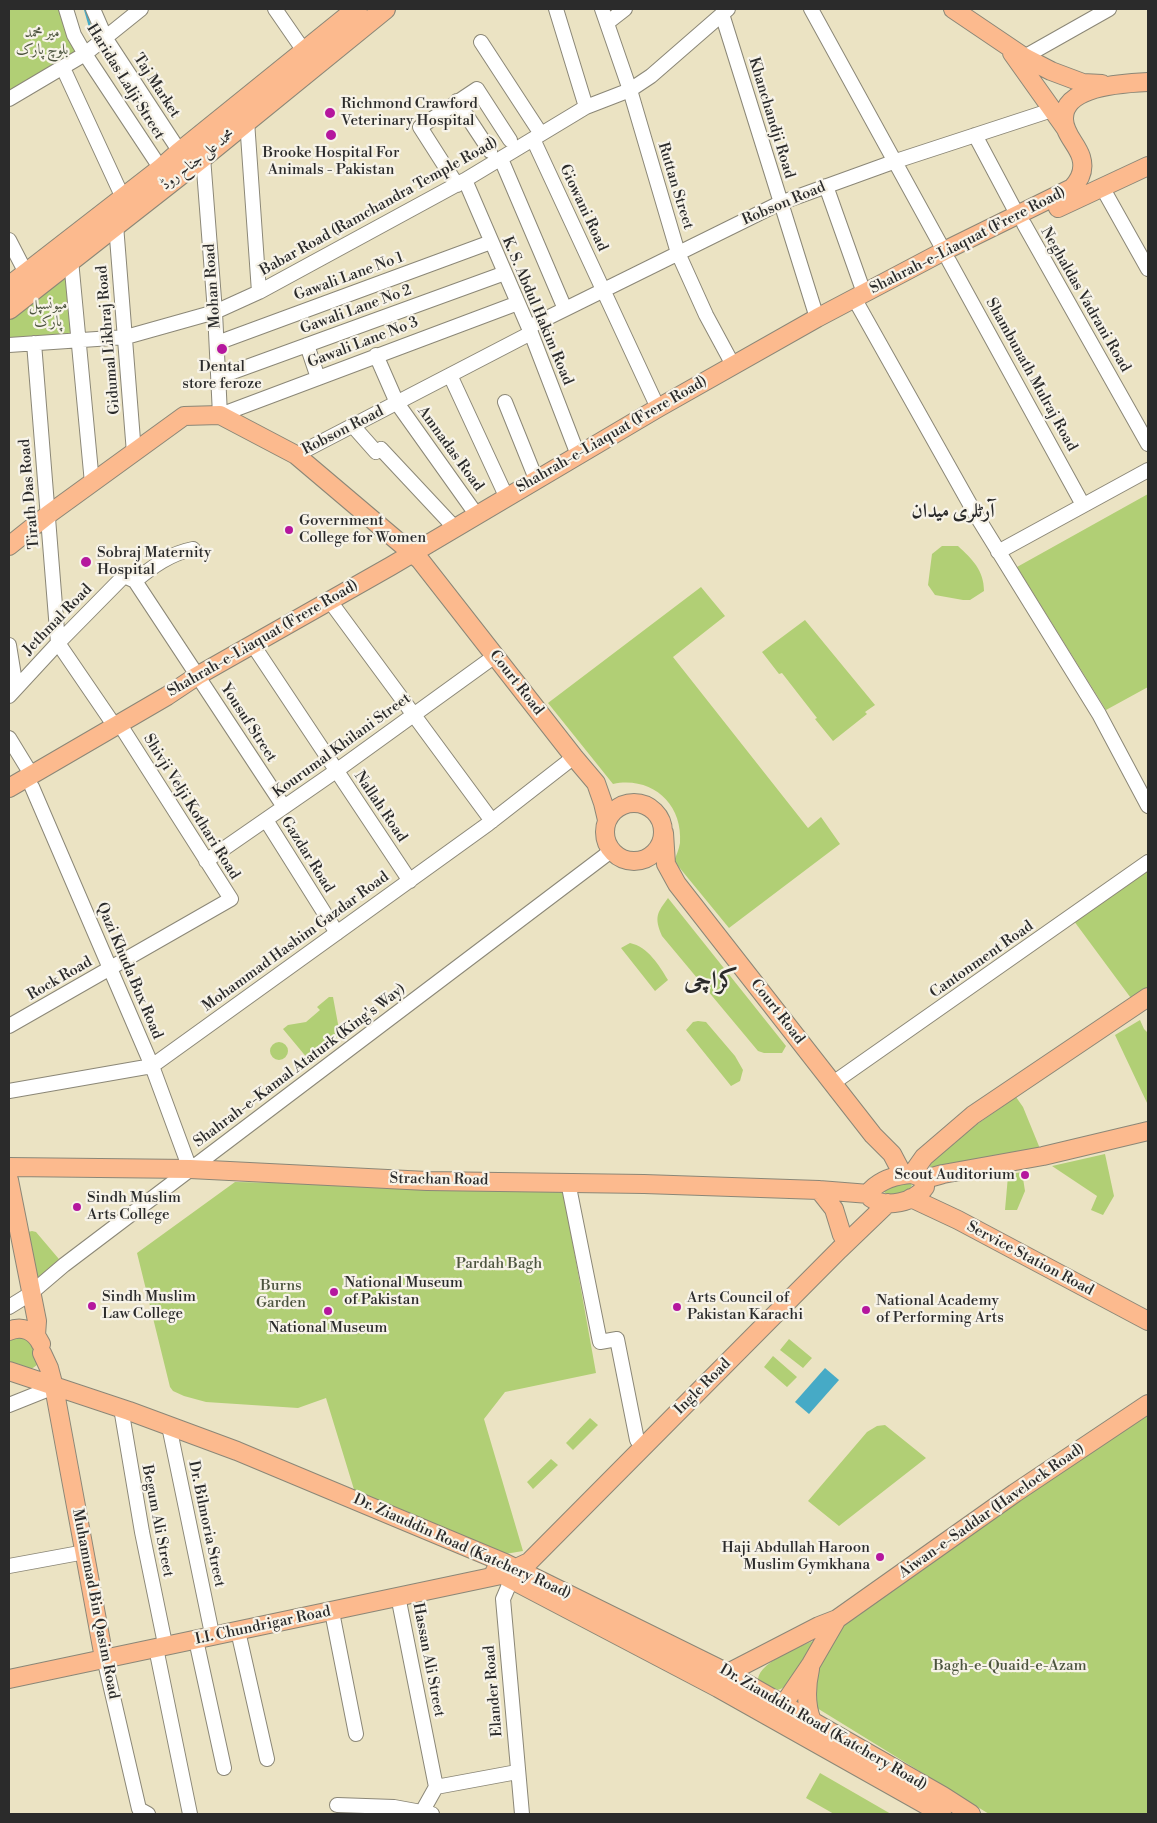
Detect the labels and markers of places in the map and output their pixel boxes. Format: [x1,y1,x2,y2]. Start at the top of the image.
place label: Richmond Crawford Veterinary Hospital [341,95,478,130]
marker: Richmond Crawford Veterinary Hospital [323,106,337,120]
marker: Brooke Hospital For Animals - Pakistan [324,128,338,142]
place label: Brooke Hospital For Animals - Pakistan [263,144,399,179]
marker: Dental store feroze [215,342,229,356]
place label: Dental store feroze [182,358,262,393]
place label: Government College for Women [299,512,426,547]
marker: Government College for Women [283,524,295,536]
place label: Sobraj Maternity Hospital [97,544,211,579]
marker: Sobraj Maternity Hospital [79,555,93,569]
place label: Scout Auditorium [894,1166,1015,1184]
marker: Scout Auditorium [1019,1169,1031,1181]
place label: Sindh Muslim Arts College [87,1189,181,1224]
marker: Sindh Muslim Arts College [71,1201,83,1213]
place label: National Museum of Pakistan [344,1274,463,1309]
marker: National Museum of Pakistan [328,1286,340,1298]
place label: Sindh Muslim Law College [102,1288,196,1323]
place label: Arts Council of Pakistan Karachi [687,1289,803,1324]
place label: National Academy of Performing Arts [876,1292,1004,1327]
marker: Sindh Muslim Law College [86,1300,98,1312]
marker: Arts Council of Pakistan Karachi [671,1301,683,1313]
marker: National Academy of Performing Arts [860,1304,872,1316]
marker: National Museum [322,1305,334,1317]
place label: National Museum [269,1319,387,1337]
place label: Haji Abdullah Haroon Muslim Gymkhana [722,1539,870,1574]
marker: Haji Abdullah Haroon Muslim Gymkhana [874,1551,886,1563]

